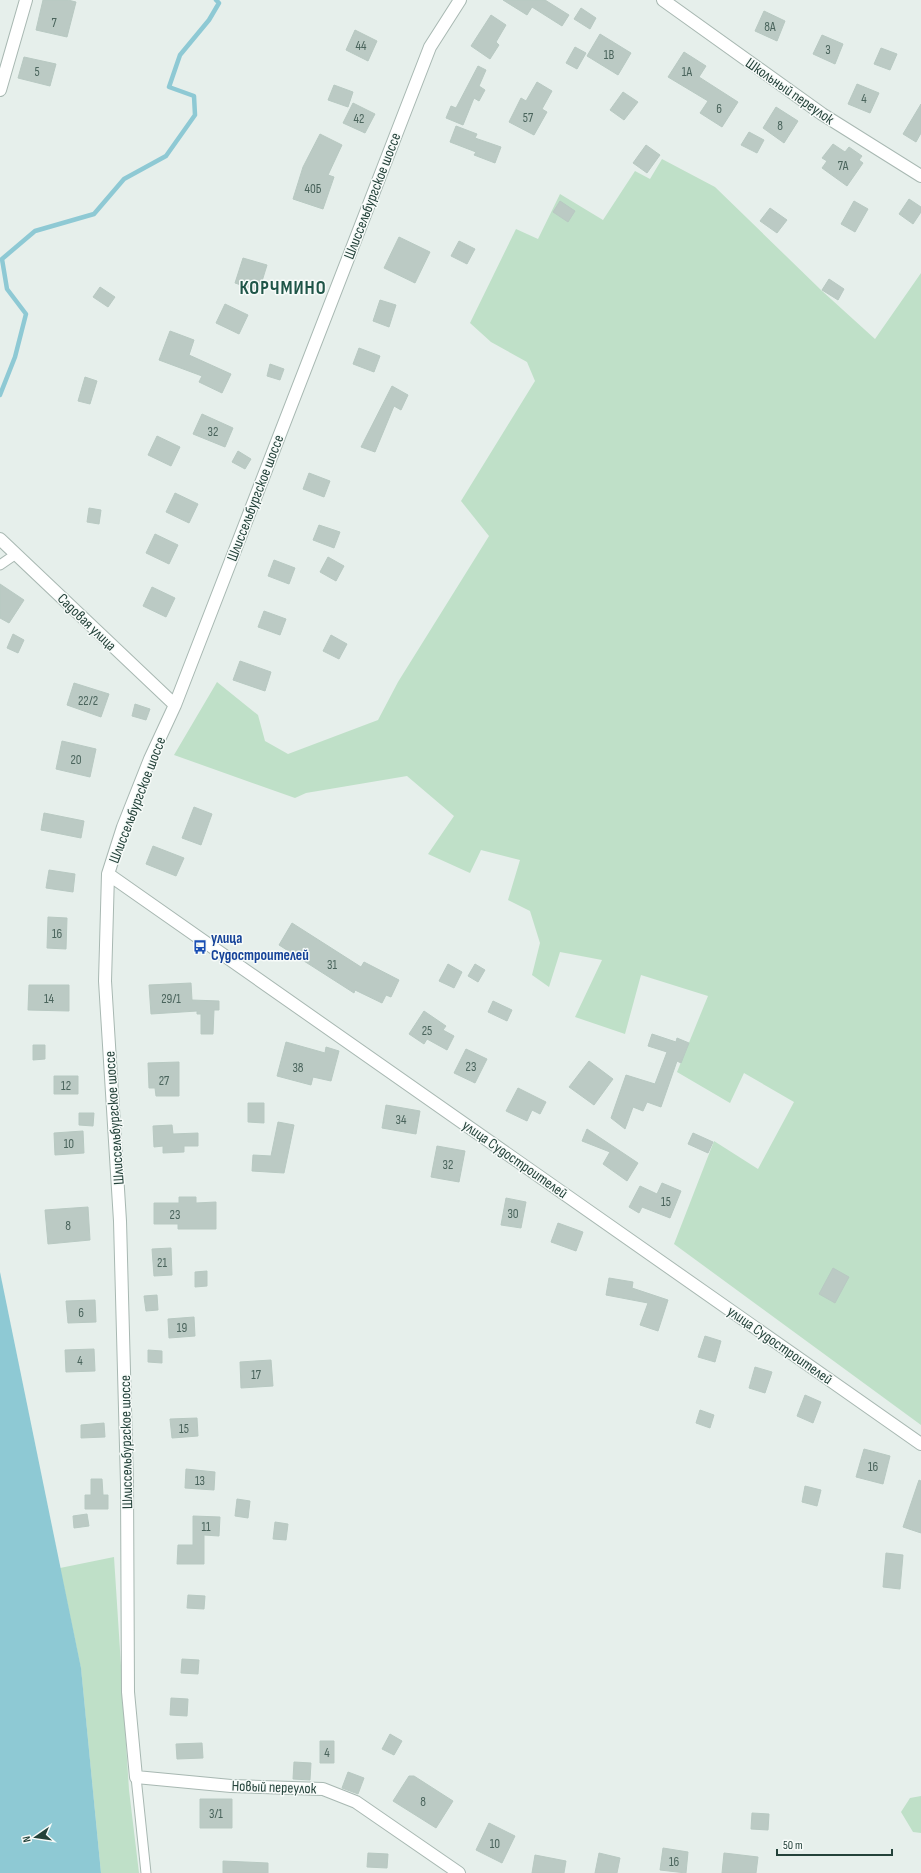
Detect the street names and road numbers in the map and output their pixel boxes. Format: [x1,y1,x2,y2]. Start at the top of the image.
street label: Школьный переулок [742,54,838,129]
street label: Шлиссельбургское шоссе [340,130,405,262]
street label: Шлиссельбургское шоссе [223,432,288,564]
street label: Садовая улица [53,590,120,655]
street label: Шлиссельбургское шоссе [105,734,170,866]
street label: Шлиссельбургское шоссе [100,1050,129,1185]
street label: улица Судостроителей [458,1116,571,1203]
street label: улица Судостроителей [723,1302,836,1389]
street label: Шлиссельбургское шоссе [116,1375,137,1509]
street label: Новый переулок [231,1777,317,1798]

